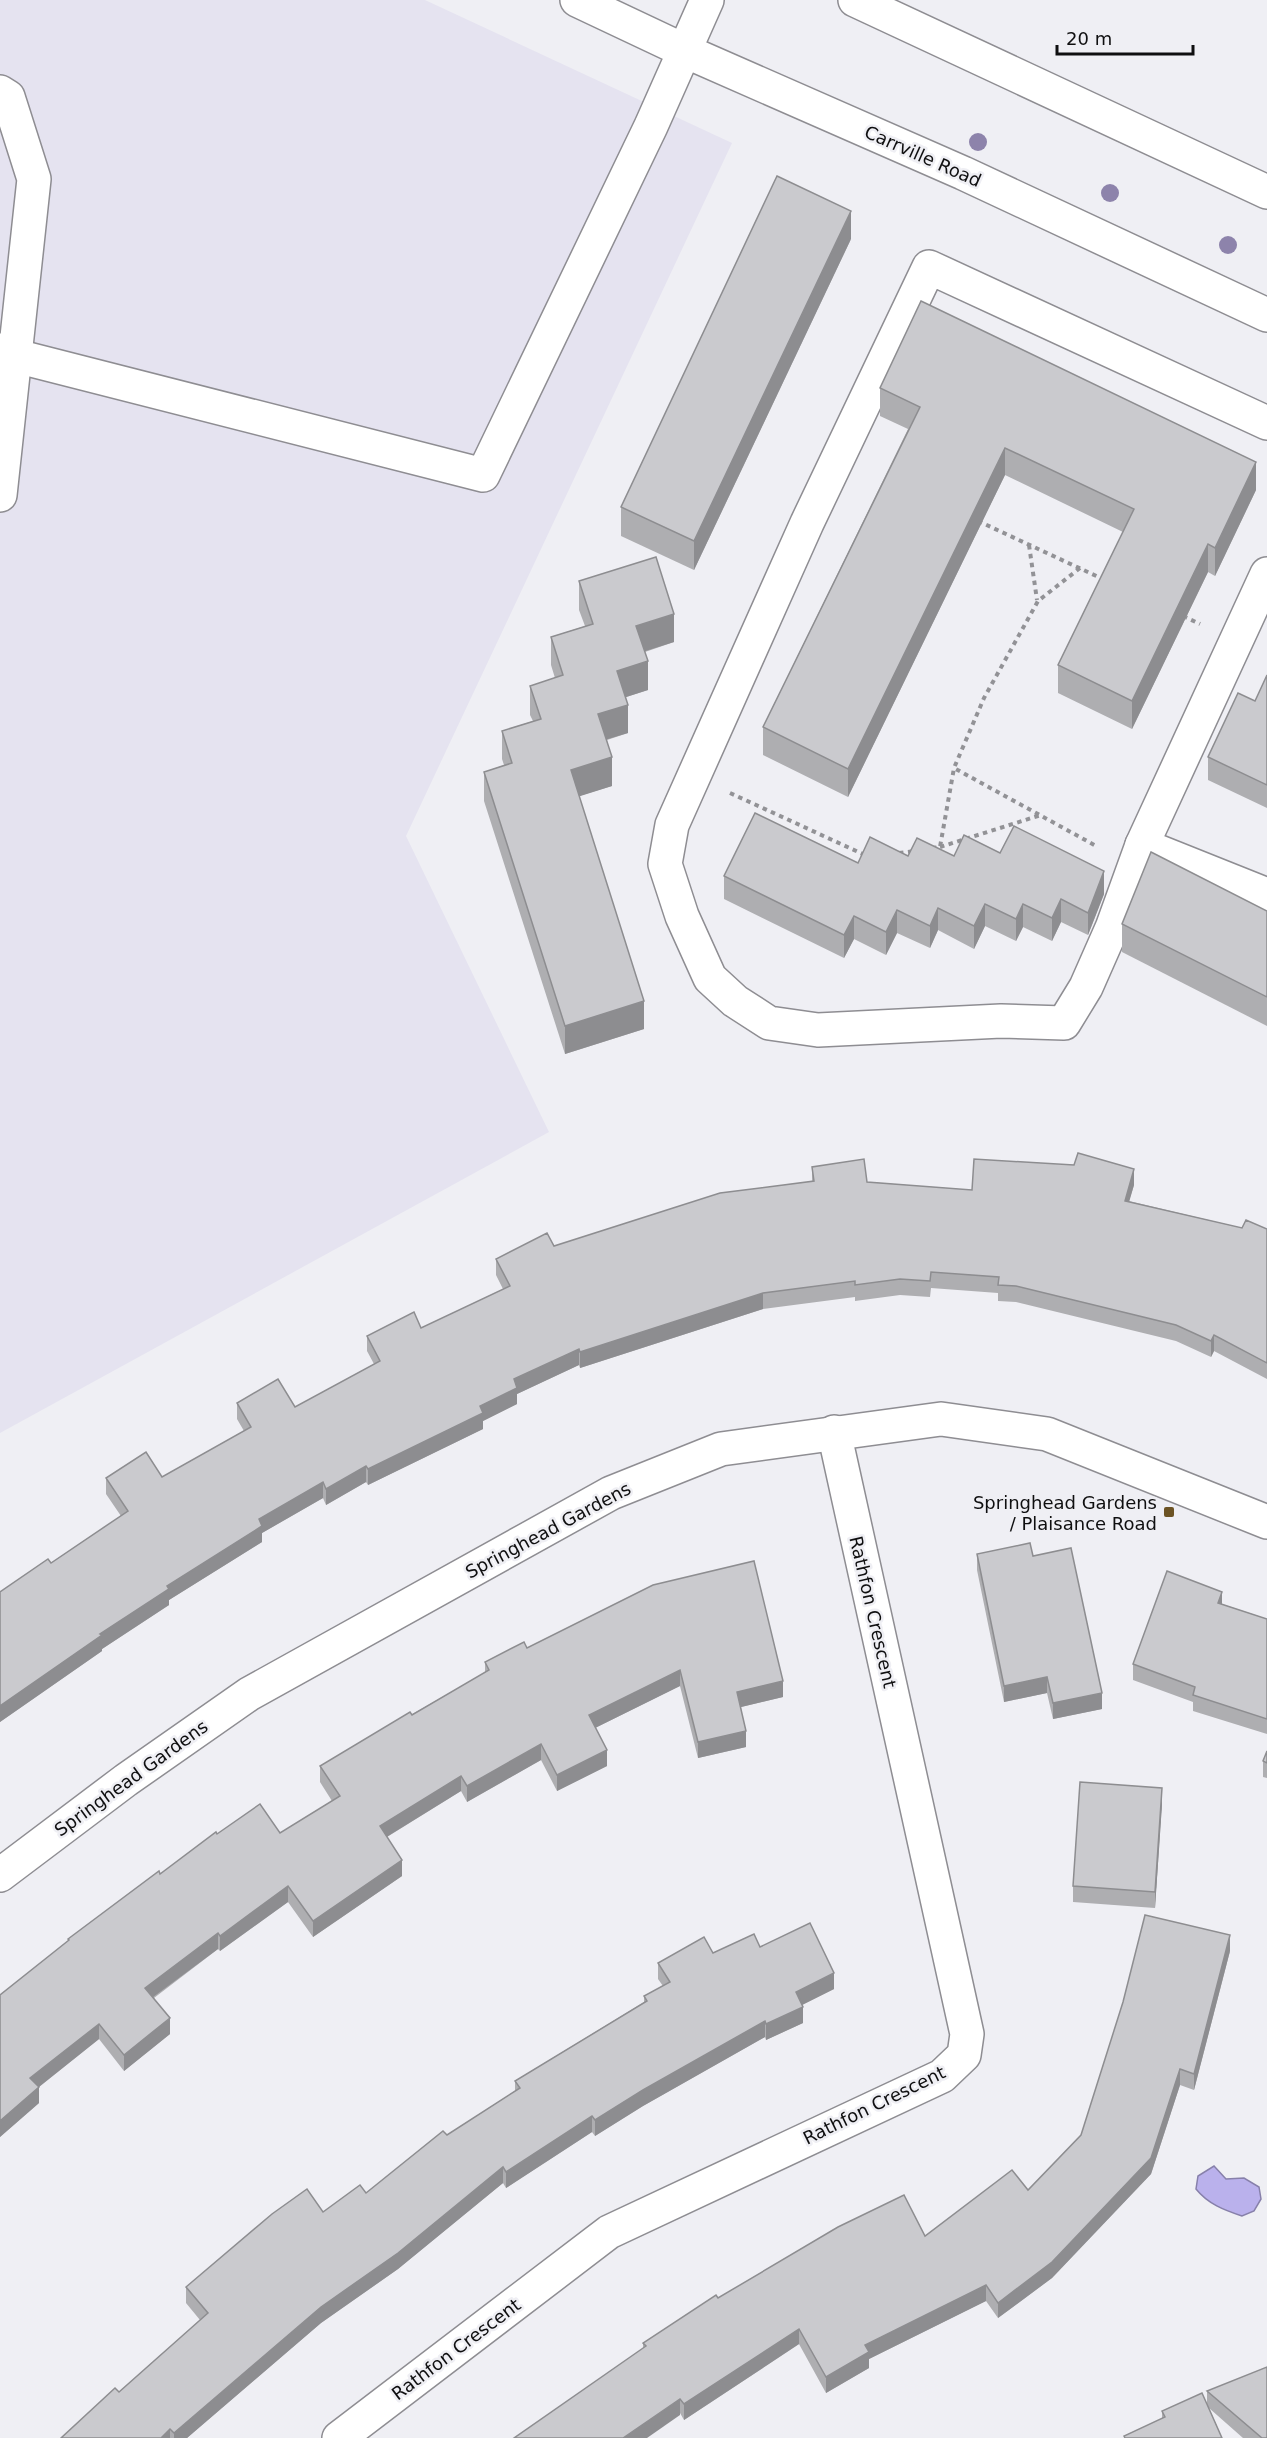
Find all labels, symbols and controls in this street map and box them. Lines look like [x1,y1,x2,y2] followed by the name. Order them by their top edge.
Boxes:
[1057,18,1194,56] scale bar
[1066,28,1112,49] text: 20 m
[861,121,985,191] street label: Carrville Road
[462,1478,634,1582] street label: Springhead Gardens
[973,1492,1157,1534] place label: Springhead Gardens / Plaisance Road
[1162,1505,1176,1519] marker: Springhead Gardens / Plaisance Road
[845,1534,901,1690] street label: Rathfon Crescent
[50,1715,212,1841] street label: Springhead Gardens
[799,2061,949,2149] street label: Rathfon Crescent
[388,2294,524,2404] street label: Rathfon Crescent

